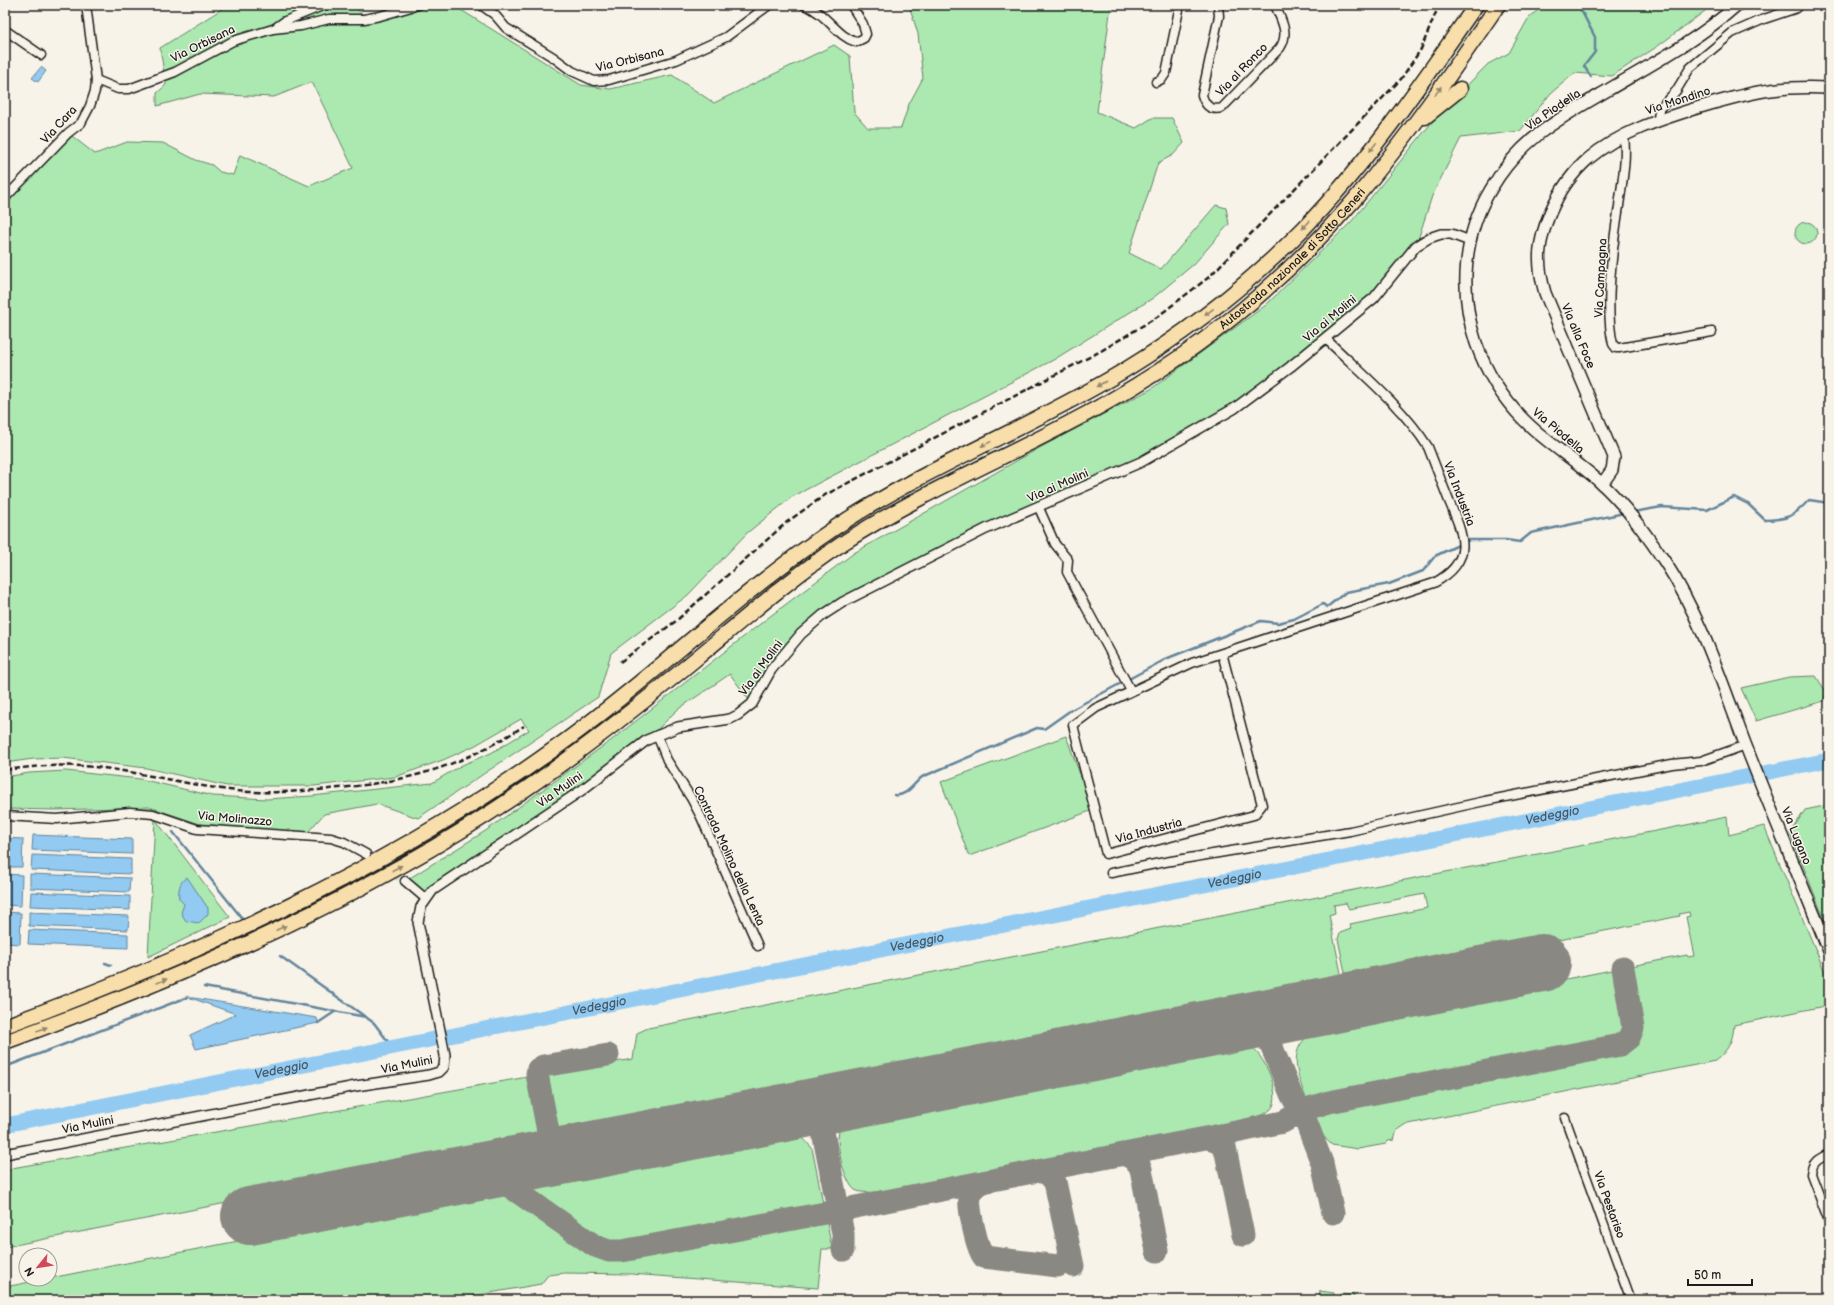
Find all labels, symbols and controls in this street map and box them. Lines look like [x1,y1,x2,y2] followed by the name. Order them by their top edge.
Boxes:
[168,22,238,66] street label: Via Orbisana
[1213,40,1271,100] street label: Via al Ronco
[594,44,666,76] street label: Via Orbisana
[1644,83,1713,119] street label: Via Mondino
[1434,86,1442,96] one-way arrow
[1522,86,1584,134] street label: Via Piodella
[38,103,80,147] street label: Via Cara
[1369,141,1377,152] one-way arrow
[1216,185,1369,333] street label: Autostrada nazionale di Sotto Ceneri
[1301,220,1311,230] one-way arrow
[1591,238,1611,318] street label: Via Campagna
[1300,292,1360,346] street label: Via ai Molini
[1558,301,1598,371] street label: Via alla Foce
[1204,307,1215,316] one-way arrow
[1095,380,1107,387] one-way arrow
[1529,405,1587,457] street label: Via Piodella
[980,441,992,447] one-way arrow
[1440,460,1478,529] street label: Via Industria
[1025,466,1091,506] street label: Via ai Molini
[736,637,786,699] street label: Via ai Molini
[534,769,586,811] street label: Via Mulini
[690,784,768,929] street label: Contrada Molino della Lenta
[1524,802,1581,829] water label: Vedeggio
[1778,805,1814,867] street label: Via Lugano
[197,808,273,830] street label: Via Molinazzo
[1114,815,1184,847] street label: Via Industria
[391,865,403,871] one-way arrow
[1206,866,1264,892] water label: Vedeggio
[276,925,287,931] one-way arrow
[888,929,946,956] water label: Vedeggio
[157,977,169,983] one-way arrow
[571,993,628,1019] water label: Vedeggio
[36,1025,48,1031] one-way arrow
[380,1053,434,1077] street label: Via Mulini
[253,1056,310,1083] water label: Vedeggio
[61,1113,115,1137] street label: Via Mulini
[1590,1169,1628,1241] street label: Via Pestariso
[18,1247,58,1287] north arrow
[1688,1261,1752,1287] scale bar
[22,1265,37,1279] text: N
[1694,1268,1721,1283] text: 50 m

